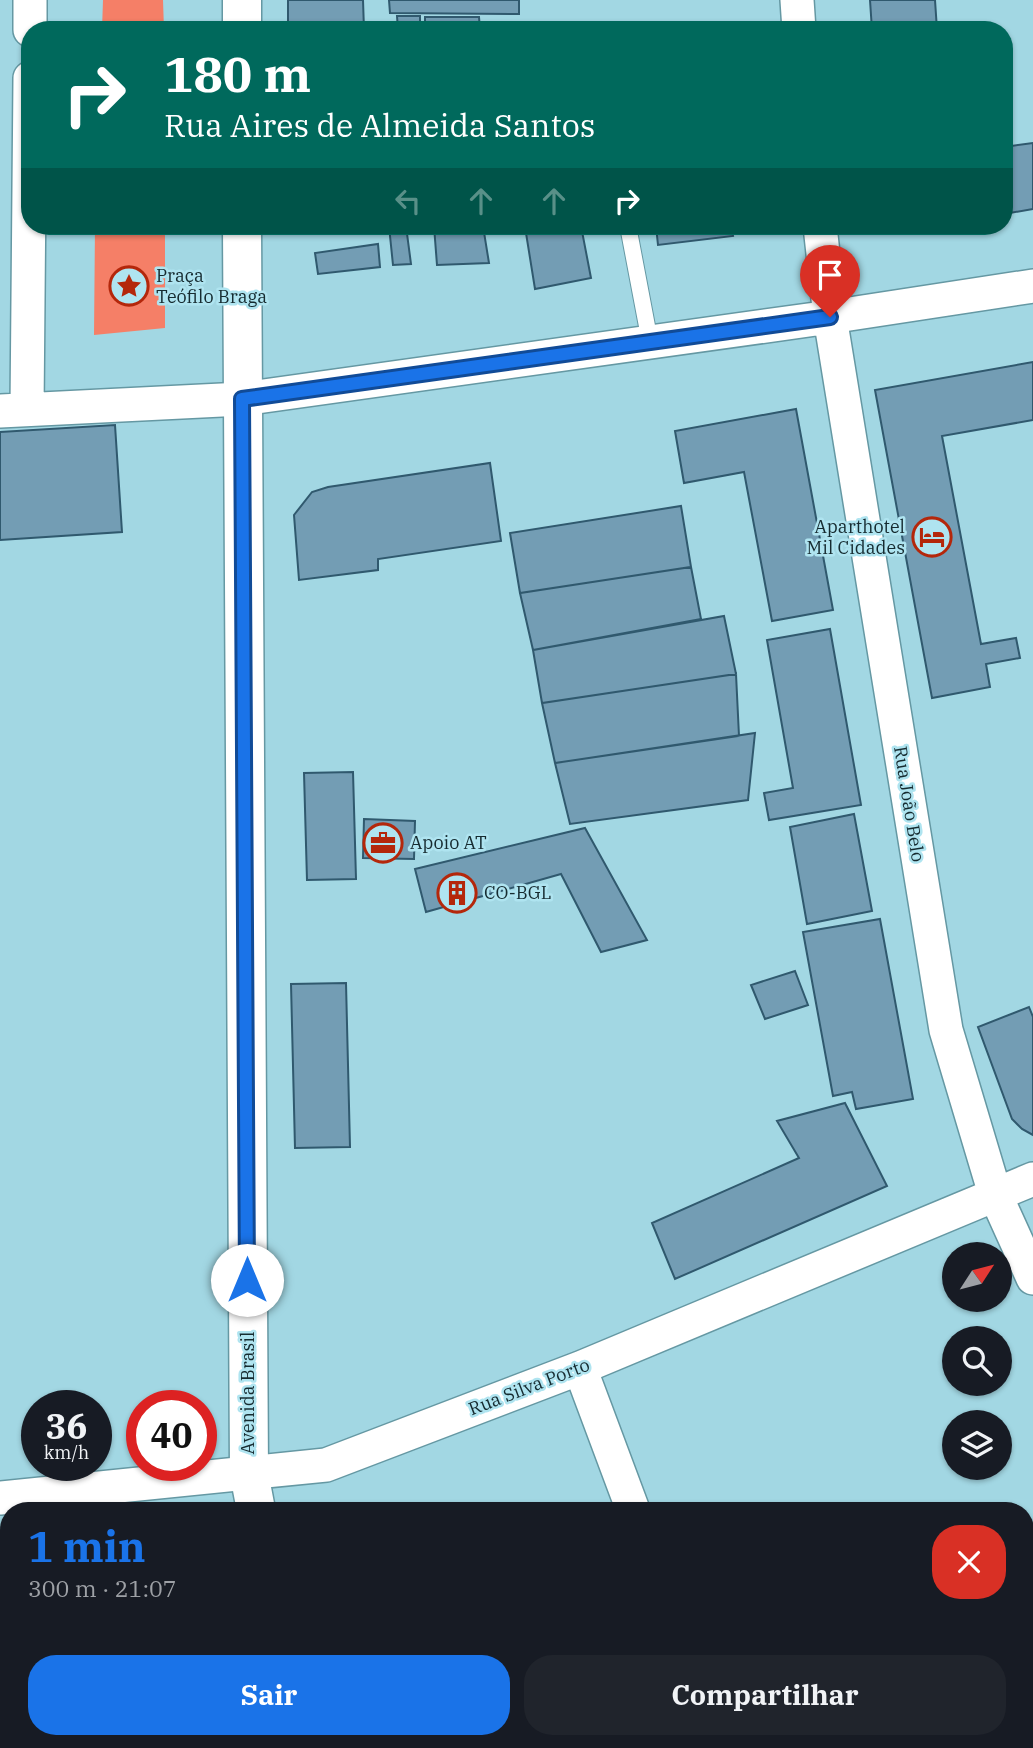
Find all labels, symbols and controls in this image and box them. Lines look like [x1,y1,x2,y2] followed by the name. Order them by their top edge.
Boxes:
[164,42,311,105] text: 180 m
[49,49,140,140] icon: right
[164,104,596,146] text: Rua Aires de Almeida Santos
[389,182,427,220] icon: left
[462,182,500,220] icon: ahead
[535,182,573,220] icon: ahead
[608,182,646,220] icon: right
[800,245,860,317] pin
[811,256,849,294] icon: arrive
[156,264,267,308] place label: Praça Teófilo Braga
[108,265,150,307] place icon: Praça Teófilo Braga
[807,515,905,559] place label: Aparthotel Mil Cidades
[911,516,953,558] hotel icon: Aparthotel Mil Cidades
[889,744,930,863] street label: Rua João Belo
[362,822,404,864] office icon: Apoio AT
[410,831,487,854] place label: Apoio AT
[436,872,478,914] building icon: CO-BGL
[484,881,552,904] place label: CO-BGL
[942,1242,1012,1312] north arrow
[942,1242,1012,1480] map controls
[210,1243,284,1317] position arrow
[942,1326,1012,1396] button: search
[236,1332,259,1454] street label: Avenida Brasil
[465,1353,593,1420] street label: Rua Silva Porto
[126,1390,217,1481] speed limit sign: 40
[45,1403,88,1449] text: 36
[942,1410,1012,1480] button: layers
[44,1441,89,1464] text: km/h
[28,1519,146,1574] text: 1 min
[932,1525,1006,1599] button: close
[28,1573,177,1603] text: 300 m · 21:07
[28,1655,510,1735] button: Sair
[524,1655,1006,1735] button: Compartilhar

